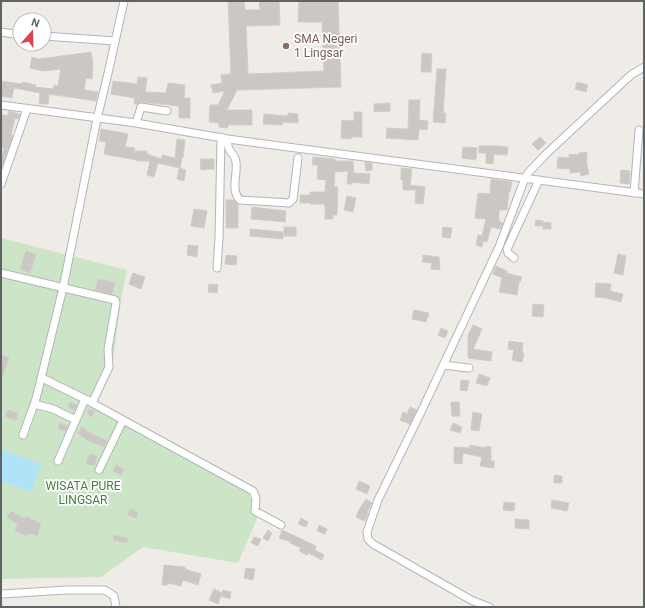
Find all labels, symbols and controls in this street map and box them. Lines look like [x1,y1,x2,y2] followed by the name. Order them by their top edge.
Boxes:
[12,12,52,52] north arrow
[29,16,41,31] text: N
[294,32,358,60] place label: SMA Negeri 1 Lingsar
[281,41,291,51] marker: SMA Negeri 1 Lingsar
[45,479,121,507] park label: WISATA PURE LINGSAR

